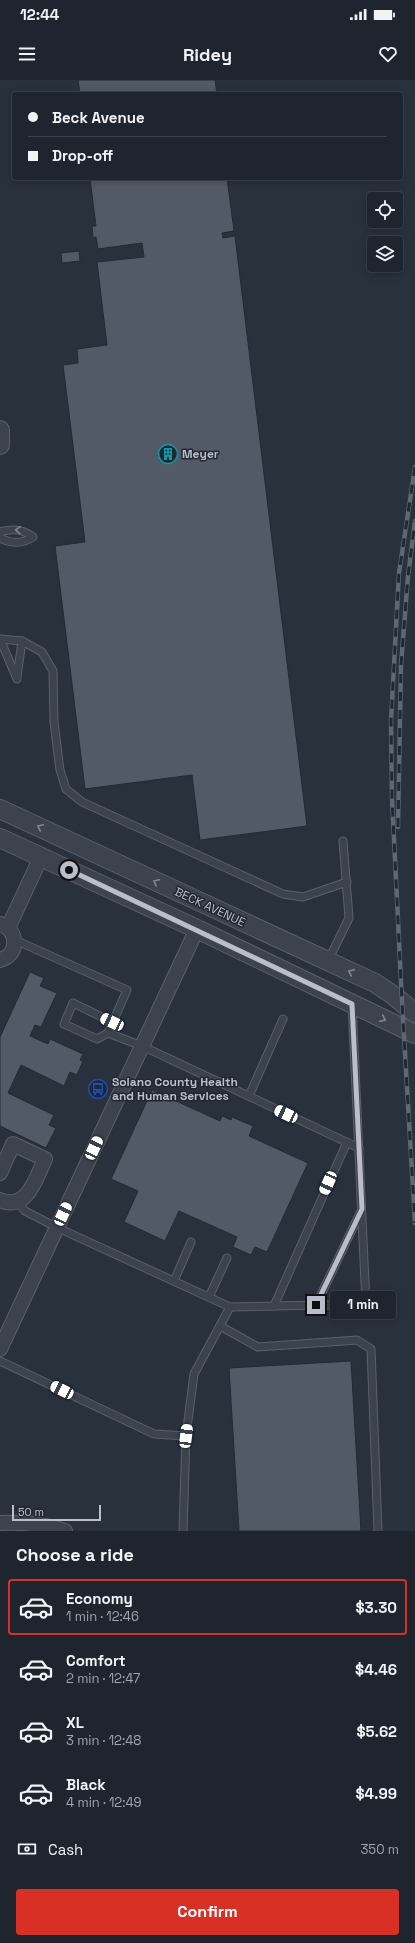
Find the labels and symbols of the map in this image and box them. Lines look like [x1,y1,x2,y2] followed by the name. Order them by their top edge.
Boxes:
[157,443,179,465] building icon: Meyer
[182,446,219,462] place label: Meyer
[15,525,21,534] one-way arrow
[37,824,44,832] one-way arrow
[60,861,78,879] route start
[153,879,161,887] one-way arrow
[172,884,248,931] street label: BECK AVENUE
[347,969,355,977] one-way arrow
[99,1011,125,1033] car
[379,1014,386,1022] one-way arrow
[112,1074,238,1104] place label: Solano County Health and Human Services
[87,1078,109,1100] bus stop icon: Solano County Health and Human Services
[273,1103,299,1125] car
[83,1135,105,1161] car
[318,1170,338,1196] car
[52,1201,74,1227] car
[330,1291,396,1319] callout: 1 min
[307,1296,325,1314] route end
[49,1379,75,1401] car
[179,1423,193,1449] car
[12,1503,101,1522] scale bar

